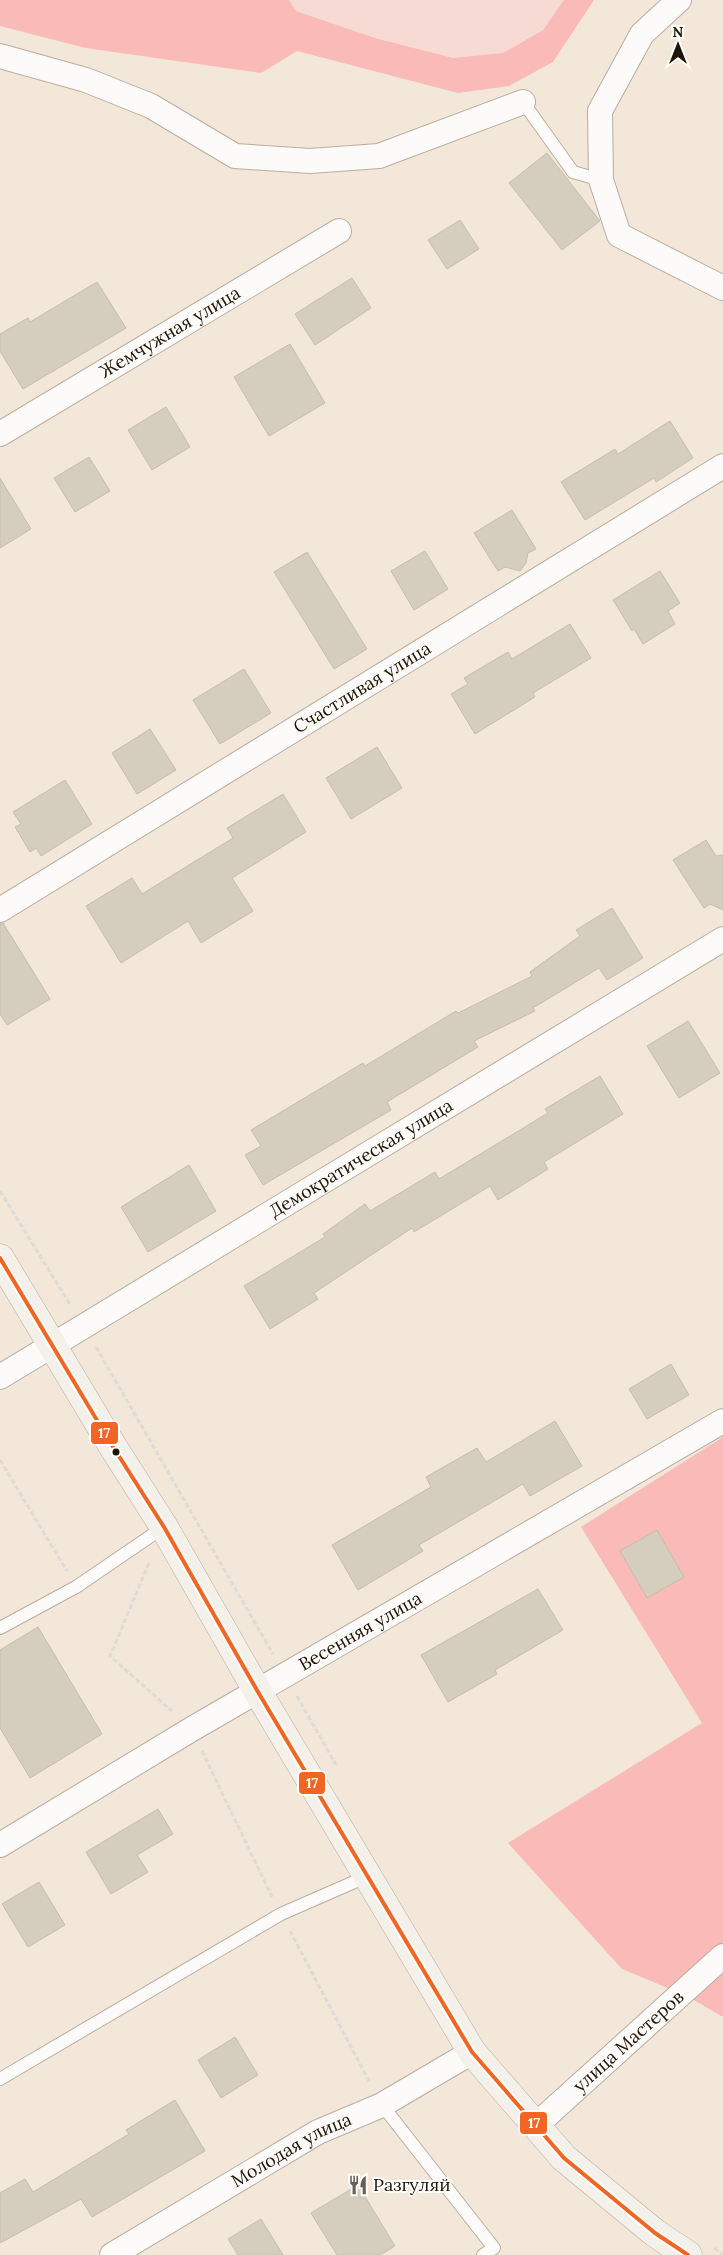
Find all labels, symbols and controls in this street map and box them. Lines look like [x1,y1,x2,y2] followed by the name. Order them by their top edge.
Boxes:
[653,20,703,70] north arrow
[673,23,684,41] text: N
[95,281,244,383] street label: Жемчужная улица
[289,636,435,738] street label: Счастливая улица
[265,1094,457,1222] street label: Демократическая улица
[90,1421,119,1445] line badge: 17
[98,1424,111,1442] text: 17
[111,1447,121,1457] unlabelled marker
[294,1586,426,1676] street label: Весенняя улица
[298,1771,326,1795] line badge: 17
[306,1774,319,1792] text: 17
[568,1985,688,2097] street label: улица Мастеров
[227,2107,355,2192] street label: Молодая улица
[519,2111,548,2135] line badge: 17
[528,2114,541,2132] text: 17
[373,2173,451,2196] place label: Разгуляй
[347,2174,369,2196] restaurant icon: Разгуляй

